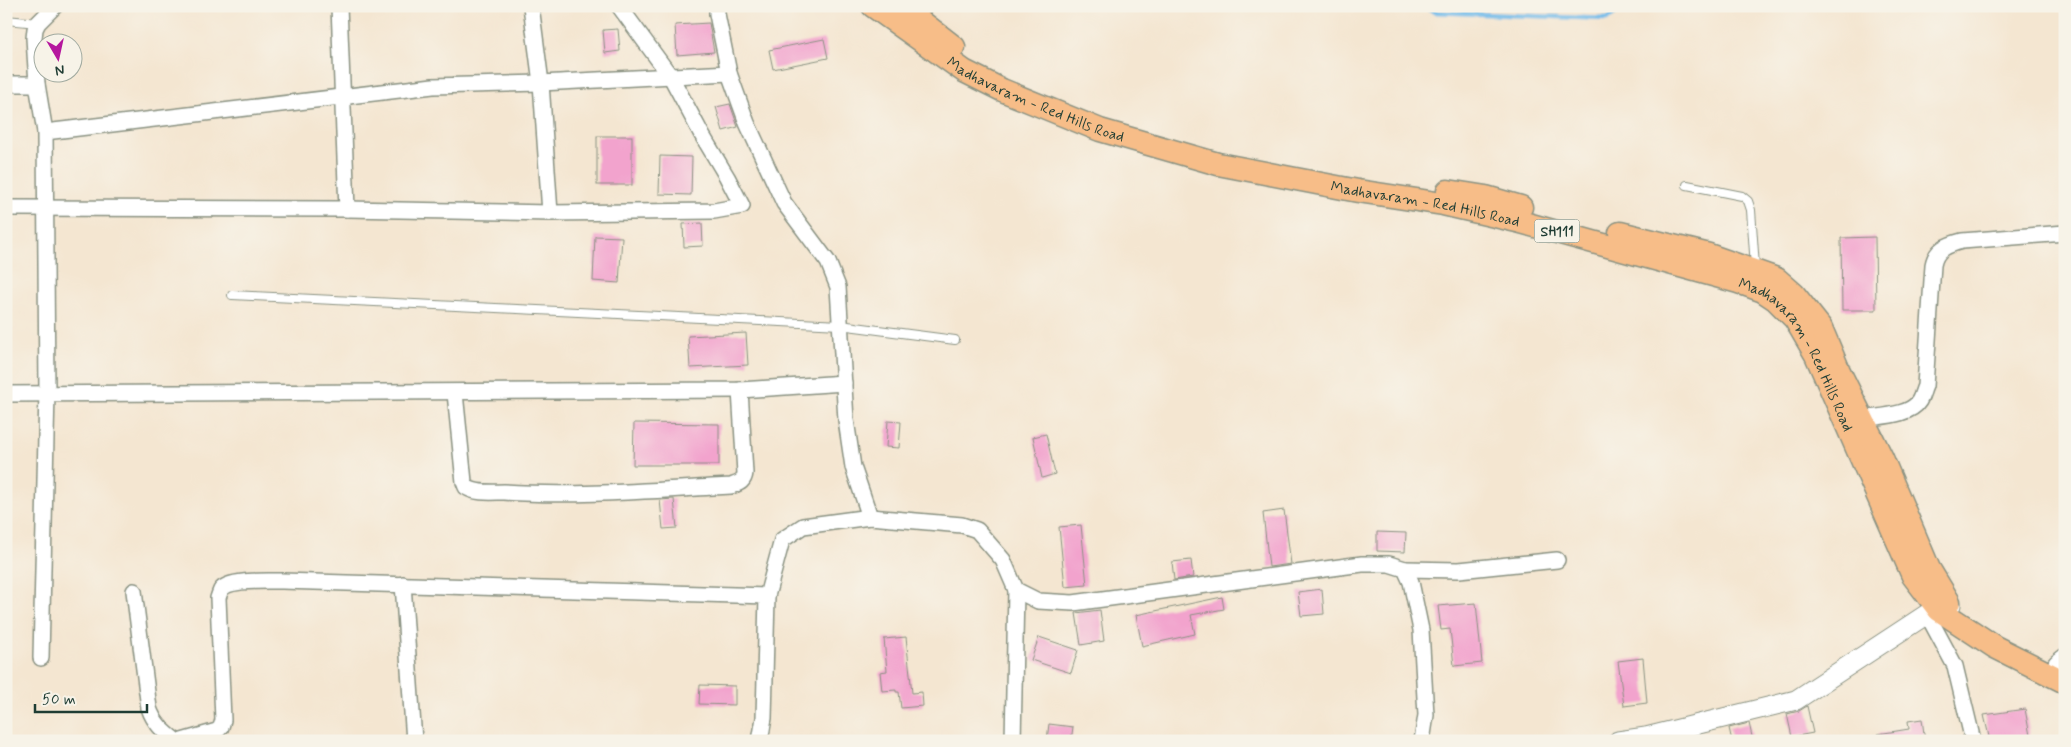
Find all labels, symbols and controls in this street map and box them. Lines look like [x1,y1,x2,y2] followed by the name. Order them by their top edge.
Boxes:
[32,32,82,82] north arrow
[942,53,1126,147] street label: Madhavaram - Red Hills Road
[54,60,66,79] text: N
[1329,177,1522,232] street label: Madhavaram - Red Hills Road
[1534,220,1580,242] road number: SH111
[1735,274,1857,435] street label: Madhavaram - Red Hills Road
[35,682,148,714] scale bar
[42,690,76,710] text: 50 m

